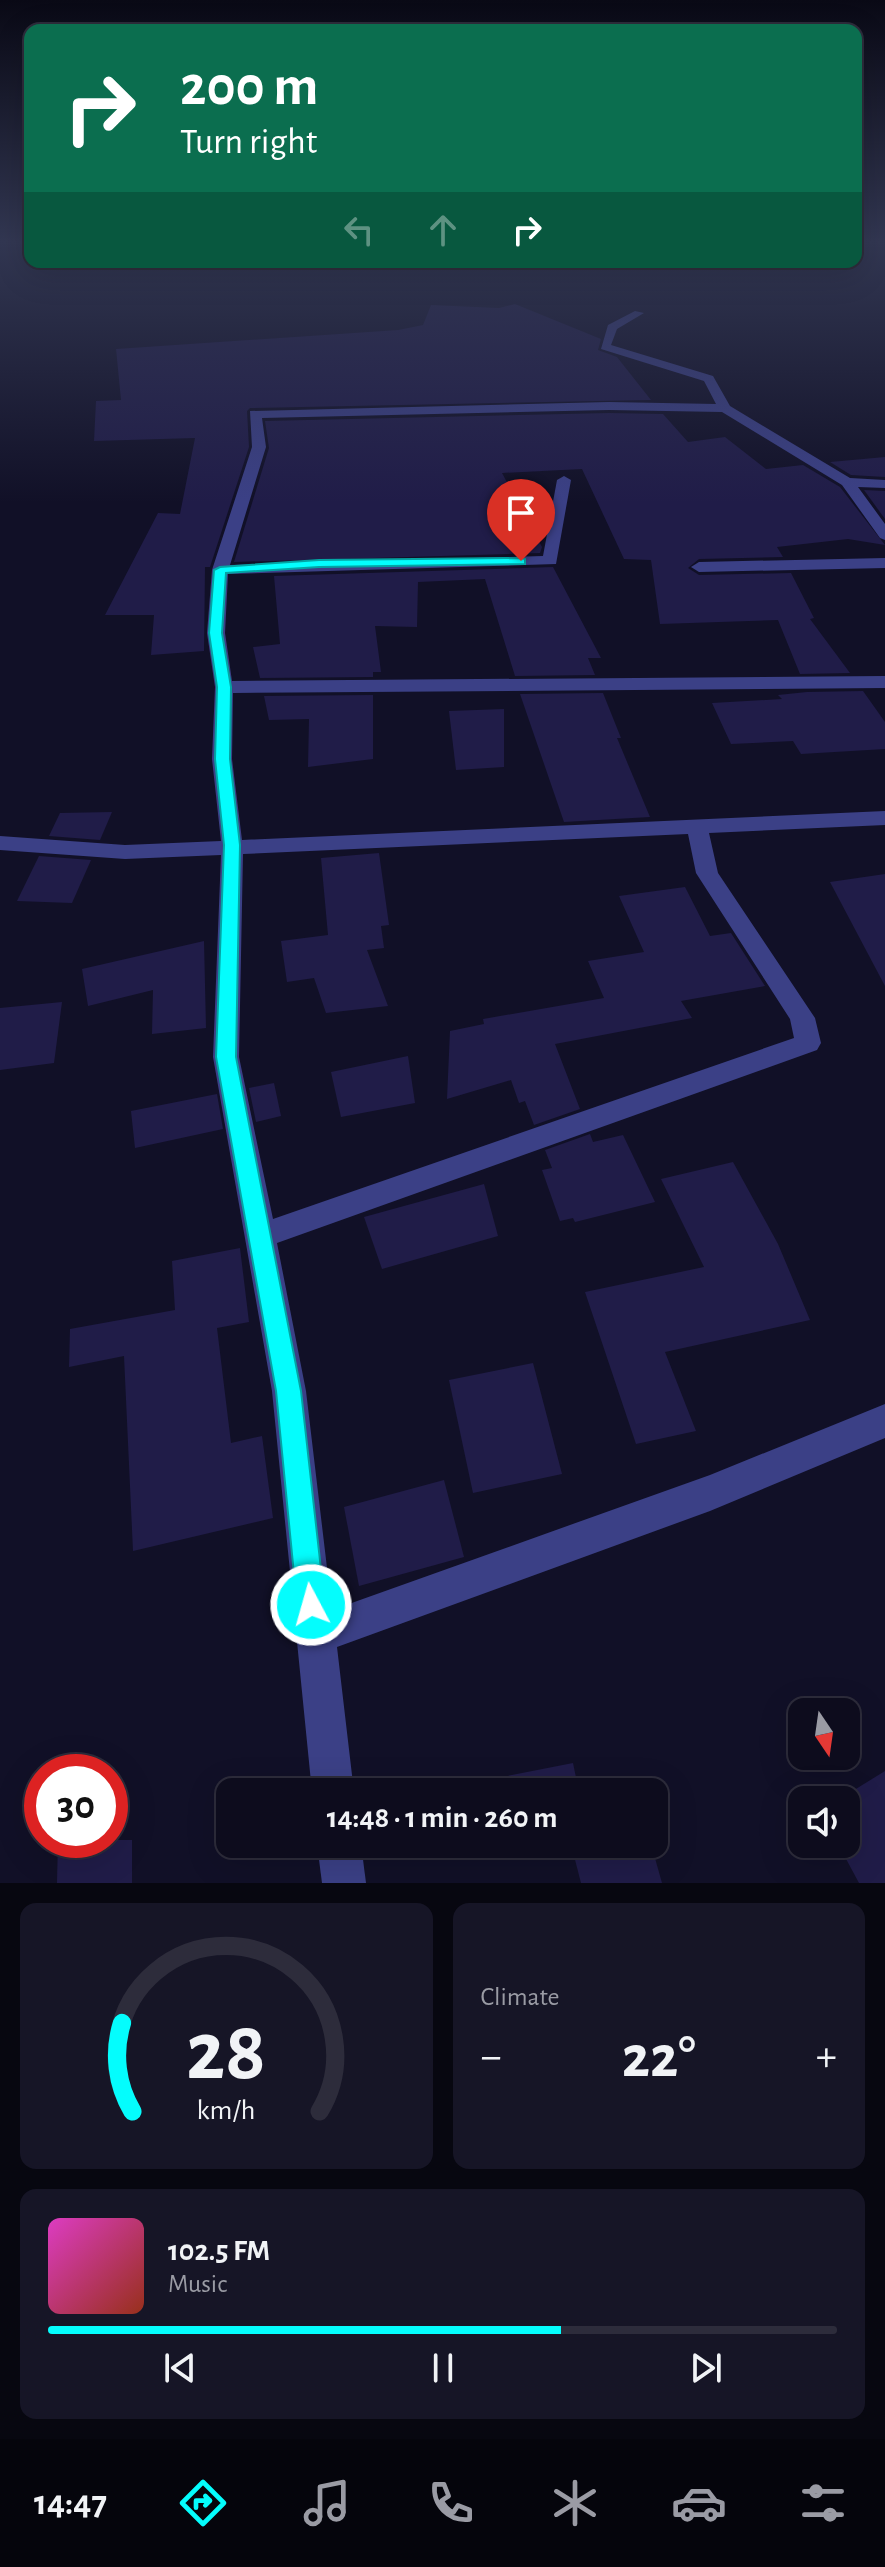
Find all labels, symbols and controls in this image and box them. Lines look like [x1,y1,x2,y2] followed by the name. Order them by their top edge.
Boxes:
[48,56,152,160] icon: right
[180,59,318,115] text: 200 m
[180,124,317,160] text: Turn right
[337,208,381,252] icon: left
[421,208,465,252] icon: ahead
[505,208,549,252] icon: right
[487,479,555,561] pin
[499,491,543,535] icon: arrive
[269,1563,353,1647] position arrow
[788,1698,860,1770] north arrow
[788,1698,860,1858] map controls
[24,1754,128,1858] speed limit sign: 30
[788,1786,860,1858] button: sound
[327,1803,557,1833] text: 14:48 · 1 min · 260 m
[481,1984,559,2010] text: Climate
[186,2011,266,2095] text: 28
[622,2028,696,2088] text: 22°
[481,2035,502,2079] text: −
[816,2035,837,2079] text: +
[197,2096,256,2125] text: km/h
[168,2236,270,2266] text: 102.5 FM
[168,2271,227,2297] text: Music
[158,2346,202,2390] icon: previous
[421,2346,465,2390] icon: pause
[684,2346,728,2390] icon: next
[175,2475,231,2531] icon: directions
[299,2475,355,2531] icon: music
[423,2475,479,2531] icon: phone
[547,2475,603,2531] icon: climate
[671,2475,727,2531] icon: car
[795,2475,851,2531] icon: filters
[34,2485,107,2521] text: 14:47

